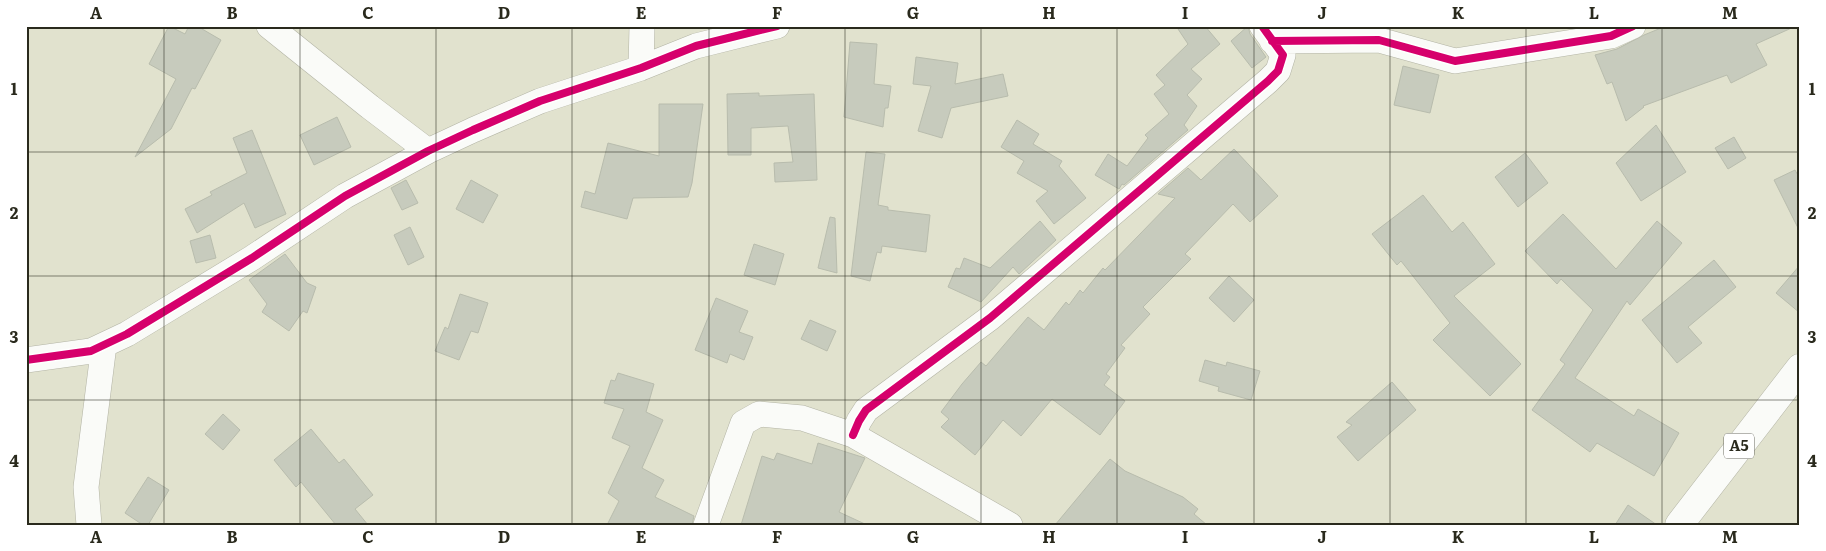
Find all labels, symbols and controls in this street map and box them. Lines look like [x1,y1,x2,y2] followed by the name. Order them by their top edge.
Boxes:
[90,0,102,24] text: A
[226,0,238,24] text: B
[362,0,374,24] text: C
[498,0,510,24] text: D
[636,0,647,24] text: E
[772,0,782,24] text: F
[907,0,919,24] text: G
[1042,0,1056,24] text: H
[1182,0,1188,24] text: I
[1317,0,1327,24] text: J
[1452,0,1465,24] text: K
[1589,0,1599,24] text: L
[1722,0,1738,24] text: M
[11,76,18,100] text: 1
[1809,76,1816,100] text: 1
[10,200,19,224] text: 2
[1808,200,1817,224] text: 2
[10,324,19,348] text: 3
[1808,324,1817,348] text: 3
[1724,434,1754,458] road number: A5
[9,448,19,472] text: 4
[1807,448,1817,472] text: 4
[90,524,102,548] text: A
[226,524,238,548] text: B
[362,524,374,548] text: C
[498,524,510,548] text: D
[636,524,647,548] text: E
[772,524,782,548] text: F
[907,524,919,548] text: G
[1042,524,1056,548] text: H
[1182,524,1188,548] text: I
[1317,524,1327,548] text: J
[1452,524,1465,548] text: K
[1589,524,1599,548] text: L
[1722,524,1738,548] text: M

